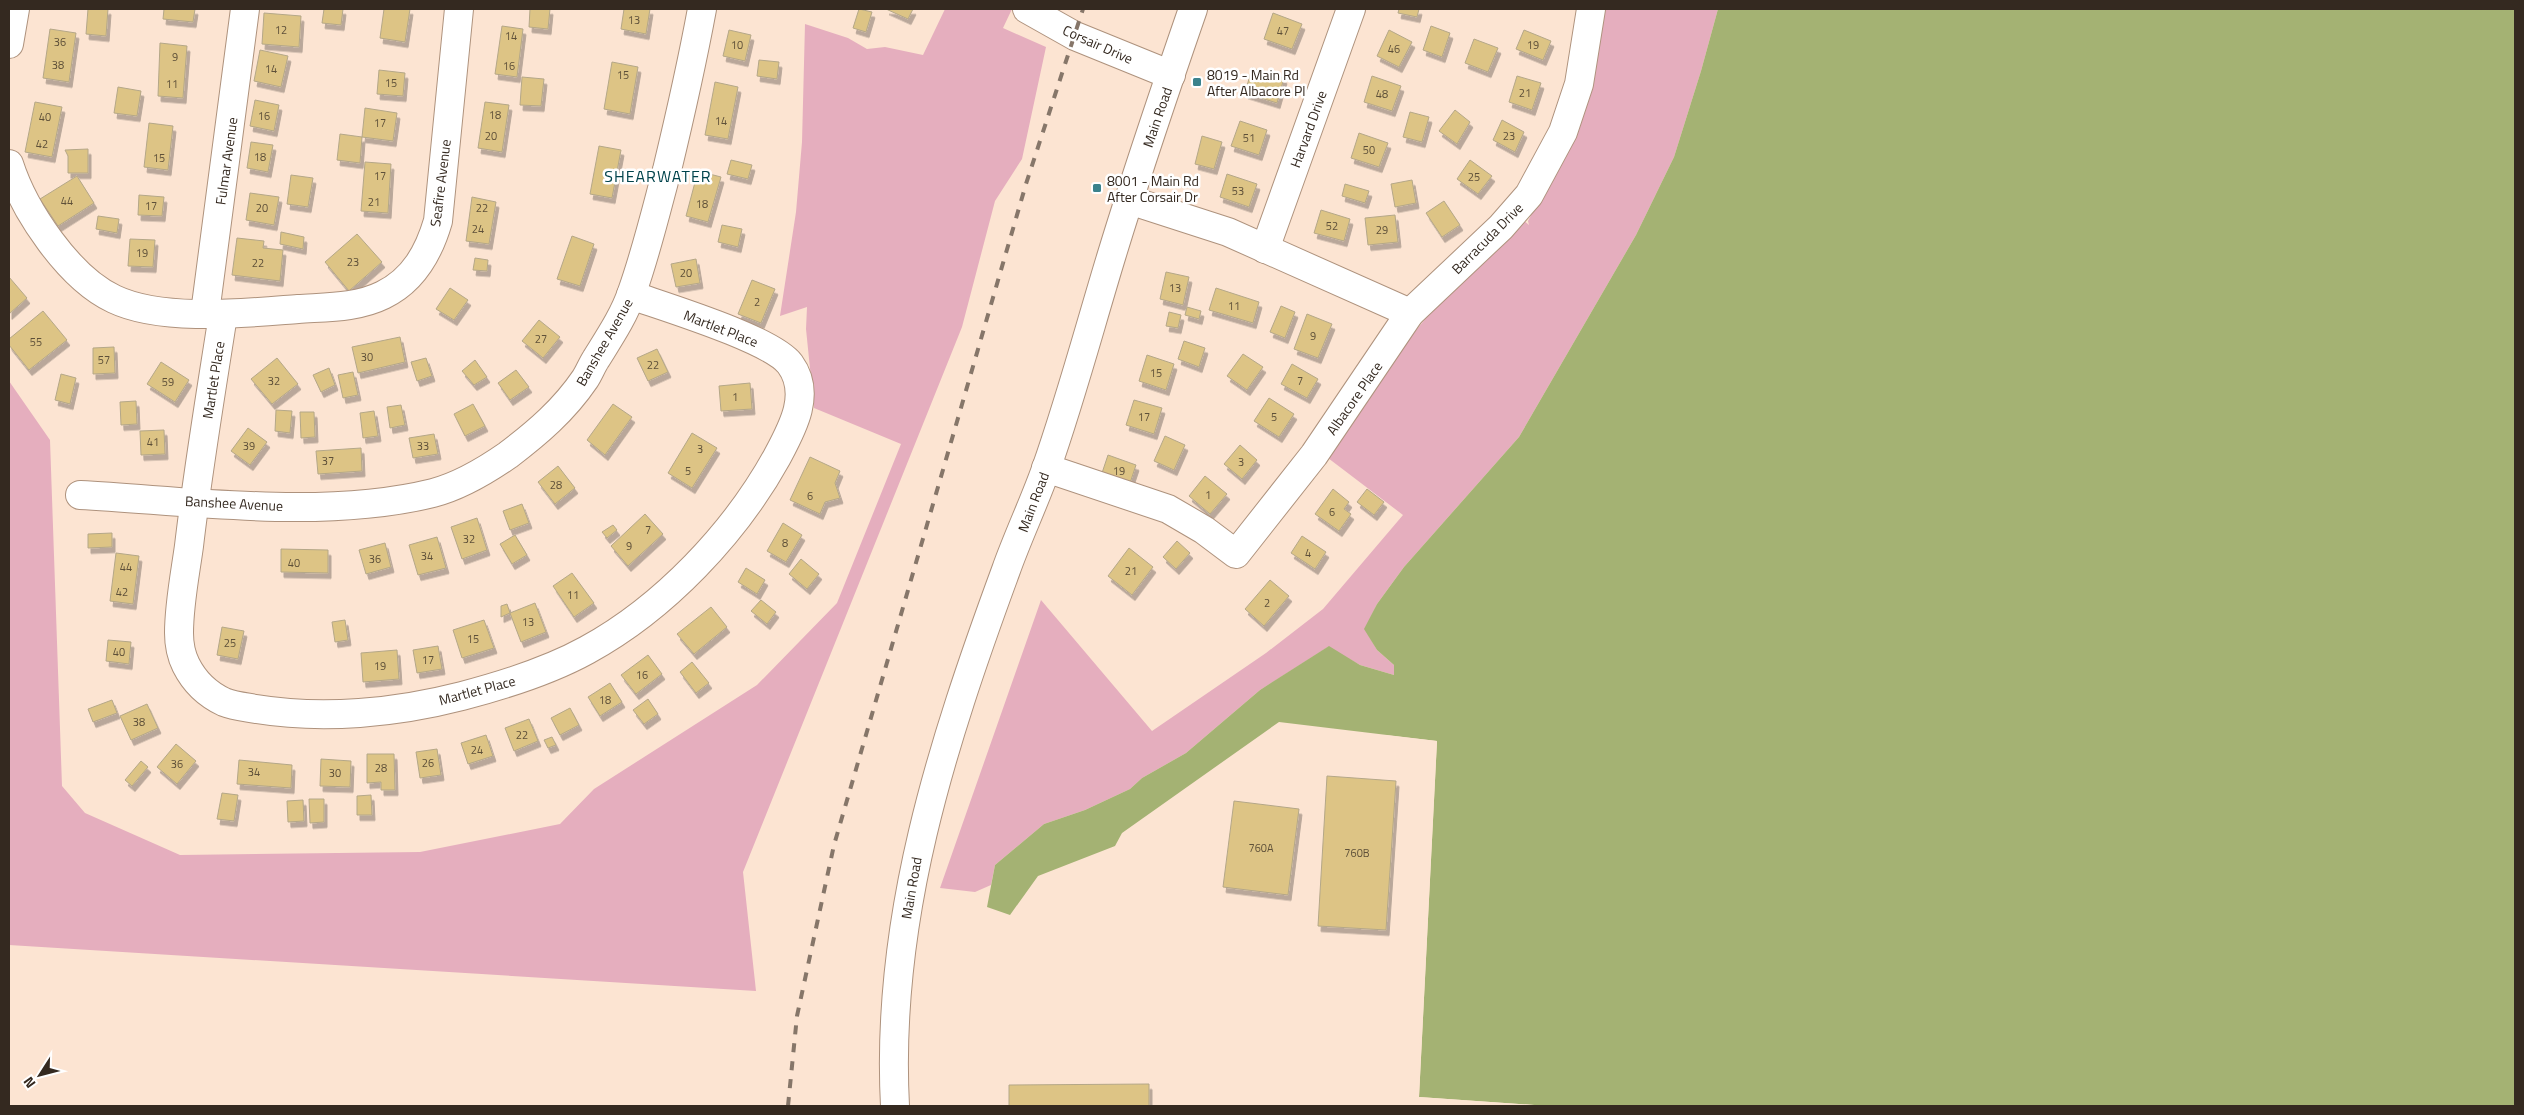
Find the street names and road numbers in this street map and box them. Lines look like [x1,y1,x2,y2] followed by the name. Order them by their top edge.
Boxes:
[1060,19,1136,69] street label: Corsair Drive
[1137,84,1177,150] street label: Main Road
[1284,87,1332,171] street label: Harvard Drive
[209,116,243,206] street label: Fulmar Avenue
[424,138,456,228] street label: Seafire Avenue
[1446,197,1528,279] street label: Barracuda Drive
[570,294,638,390] street label: Banshee Avenue
[681,304,761,352] street label: Martlet Place
[196,340,230,420] street label: Martlet Place
[1321,357,1387,439] street label: Albacore Place
[1012,469,1054,535] street label: Main Road
[184,490,284,516] street label: Banshee Avenue
[436,670,518,710] street label: Martlet Place
[895,855,927,921] street label: Main Road

